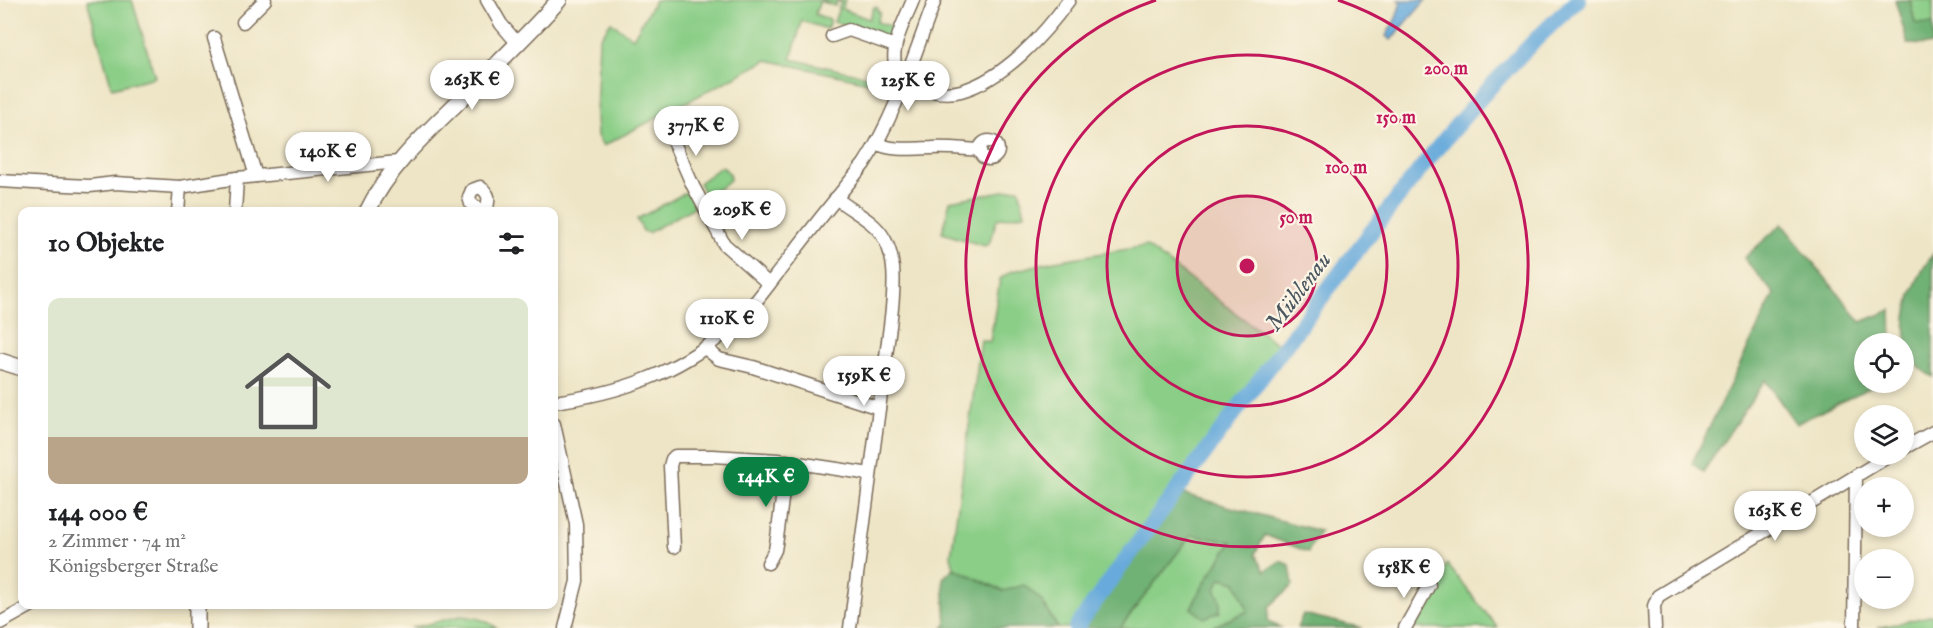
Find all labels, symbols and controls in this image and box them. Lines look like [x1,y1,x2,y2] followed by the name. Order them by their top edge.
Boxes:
[1424,58,1468,81] text: 200 m
[423,60,521,111] pin: 263K €
[859,61,957,112] pin: 125K €
[444,67,500,92] text: 263K €
[881,68,935,93] text: 125K €
[647,106,745,157] pin: 377K €
[1376,107,1416,130] text: 150 m
[668,113,724,138] text: 377K €
[279,132,377,183] pin: 140K €
[299,139,357,164] text: 140K €
[1325,157,1367,180] text: 100 m
[693,190,791,241] pin: 209K €
[713,197,771,222] text: 209K €
[1279,207,1313,230] text: 50 m
[48,227,164,260] text: 10 Objekte
[495,227,528,260] icon: filters
[1259,246,1339,338] water label: Mühlenau
[1237,256,1257,276] centre of rings
[678,299,776,350] pin: 110K €
[699,306,755,331] text: 110K €
[1854,333,1914,609] map controls
[1854,333,1914,393] button: locate
[234,337,342,445] icon: home
[815,356,913,407] pin: 159K €
[837,363,891,388] text: 159K €
[1854,405,1914,465] button: layers
[717,457,815,508] pin: 144K €
[737,464,795,489] text: 144K €
[1854,477,1914,537] button: +
[1726,491,1824,542] pin: 163K €
[48,496,148,529] text: 144 000 €
[1748,498,1802,523] text: 163K €
[48,529,186,554] text: 2 Zimmer · 74 m²
[1355,548,1453,599] pin: 158K €
[1854,549,1914,609] button: −
[48,554,219,579] text: Königsberger Straße
[1377,555,1431,580] text: 158K €

